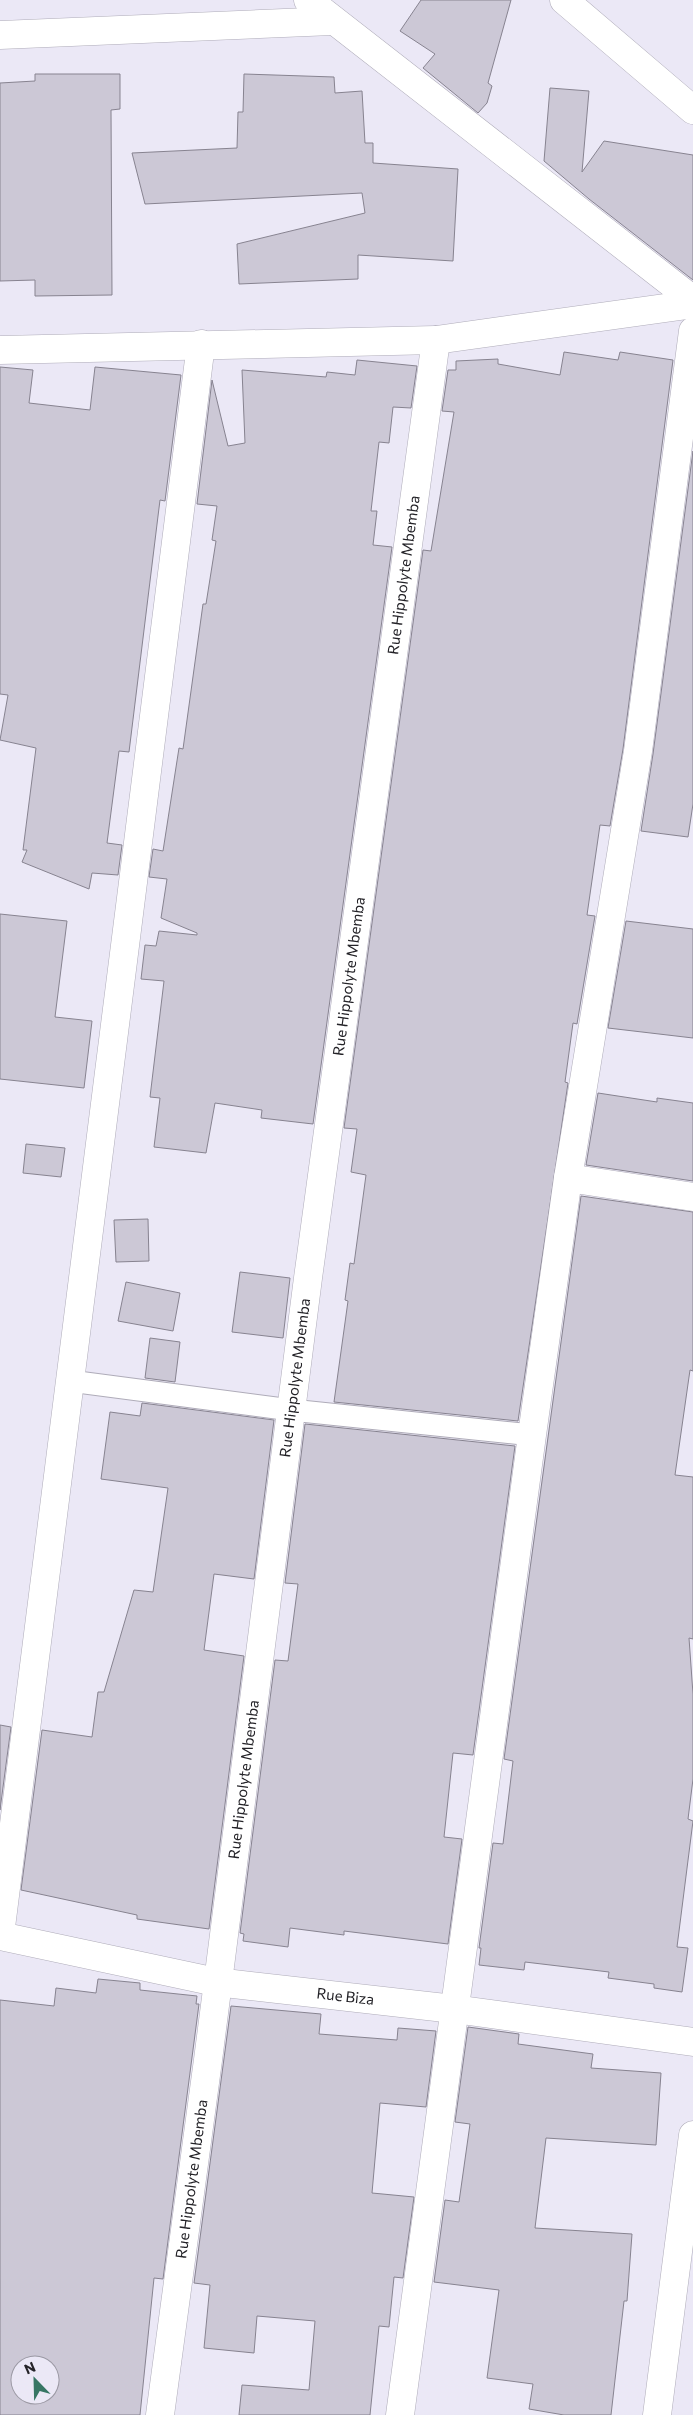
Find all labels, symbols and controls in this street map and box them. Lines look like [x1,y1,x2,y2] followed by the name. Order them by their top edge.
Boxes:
[383,494,423,656] street label: Rue Hippolyte Mbemba
[328,896,368,1057] street label: Rue Hippolyte Mbemba
[275,1297,313,1458] street label: Rue Hippolyte Mbemba
[224,1699,262,1860] street label: Rue Hippolyte Mbemba
[316,1983,375,2008] street label: Rue Biza
[171,2098,211,2260] street label: Rue Hippolyte Mbemba
[10,2355,60,2405] north arrow
[22,2358,38,2377] text: N

